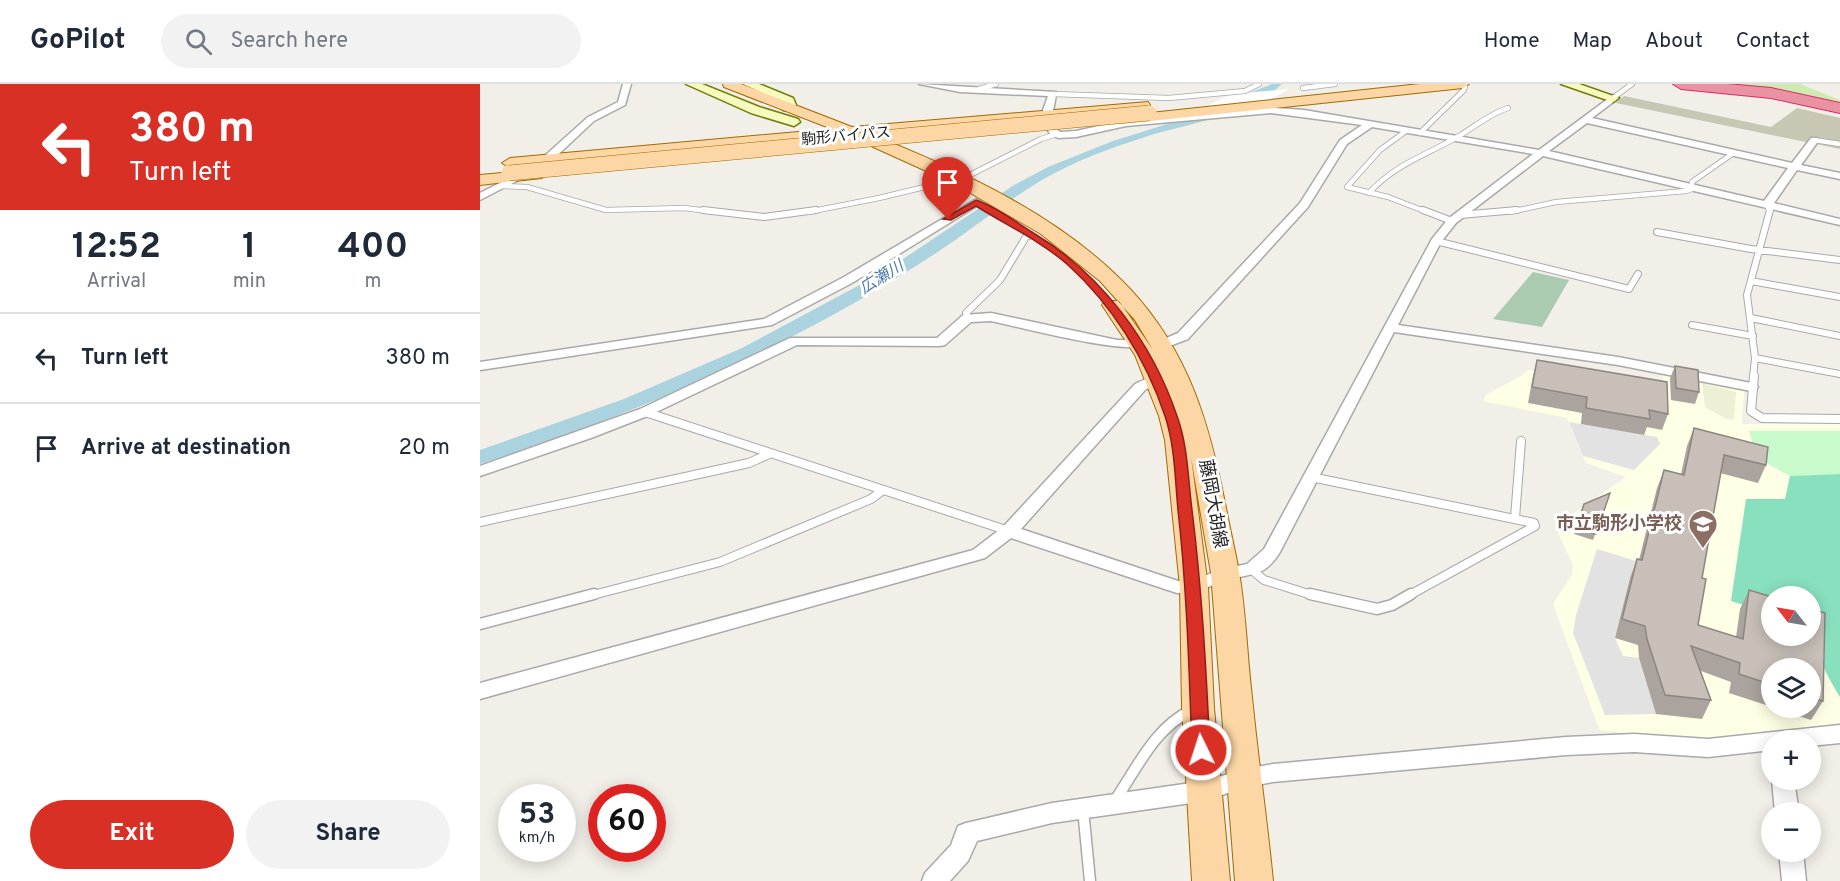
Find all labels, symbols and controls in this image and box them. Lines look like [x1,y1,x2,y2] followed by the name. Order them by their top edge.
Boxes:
[161,14,581,68] search box
[30,23,125,59] text: GoPilot
[182,25,215,58] icon: search
[230,28,348,55] text: Search here
[1484,28,1540,55] text: Home
[1573,28,1612,55] text: Map
[1645,28,1703,55] text: About
[1736,28,1810,55] text: Contact
[129,104,255,157] text: 380 m
[30,108,108,186] icon: left
[800,124,892,150] street label: 駒形バイパス
[129,156,231,190] text: Turn left
[922,157,973,219] pin
[931,166,964,199] icon: arrive
[72,225,161,271] text: 12:52
[242,225,256,271] text: 1
[338,225,408,271] text: 400
[856,256,909,299] water label: 広瀬川
[87,269,146,295] text: Arrival
[233,269,266,295] text: min
[364,269,381,295] text: m
[30,342,63,375] icon: left
[81,345,169,372] text: Turn left
[386,345,450,372] text: 380 m
[30,432,63,465] icon: arrive
[81,435,291,462] text: Arrive at destination
[399,435,450,462] text: 20 m
[1193,458,1231,550] street label: 藤岡大胡線
[1687,508,1719,550] school or university icon: 市立駒形小学校
[1556,513,1682,536] place label: 市立駒形小学校
[1761,586,1821,646] north arrow
[1761,586,1821,862] map controls
[1761,658,1821,718] button: layers
[1169,718,1233,782] position arrow
[1761,730,1821,790] button: +
[588,784,666,862] speed limit sign: 60
[519,797,555,834] text: 53
[30,800,234,869] button: Exit
[246,800,450,869] button: Share
[1761,802,1821,862] button: −
[519,829,555,848] text: km/h

